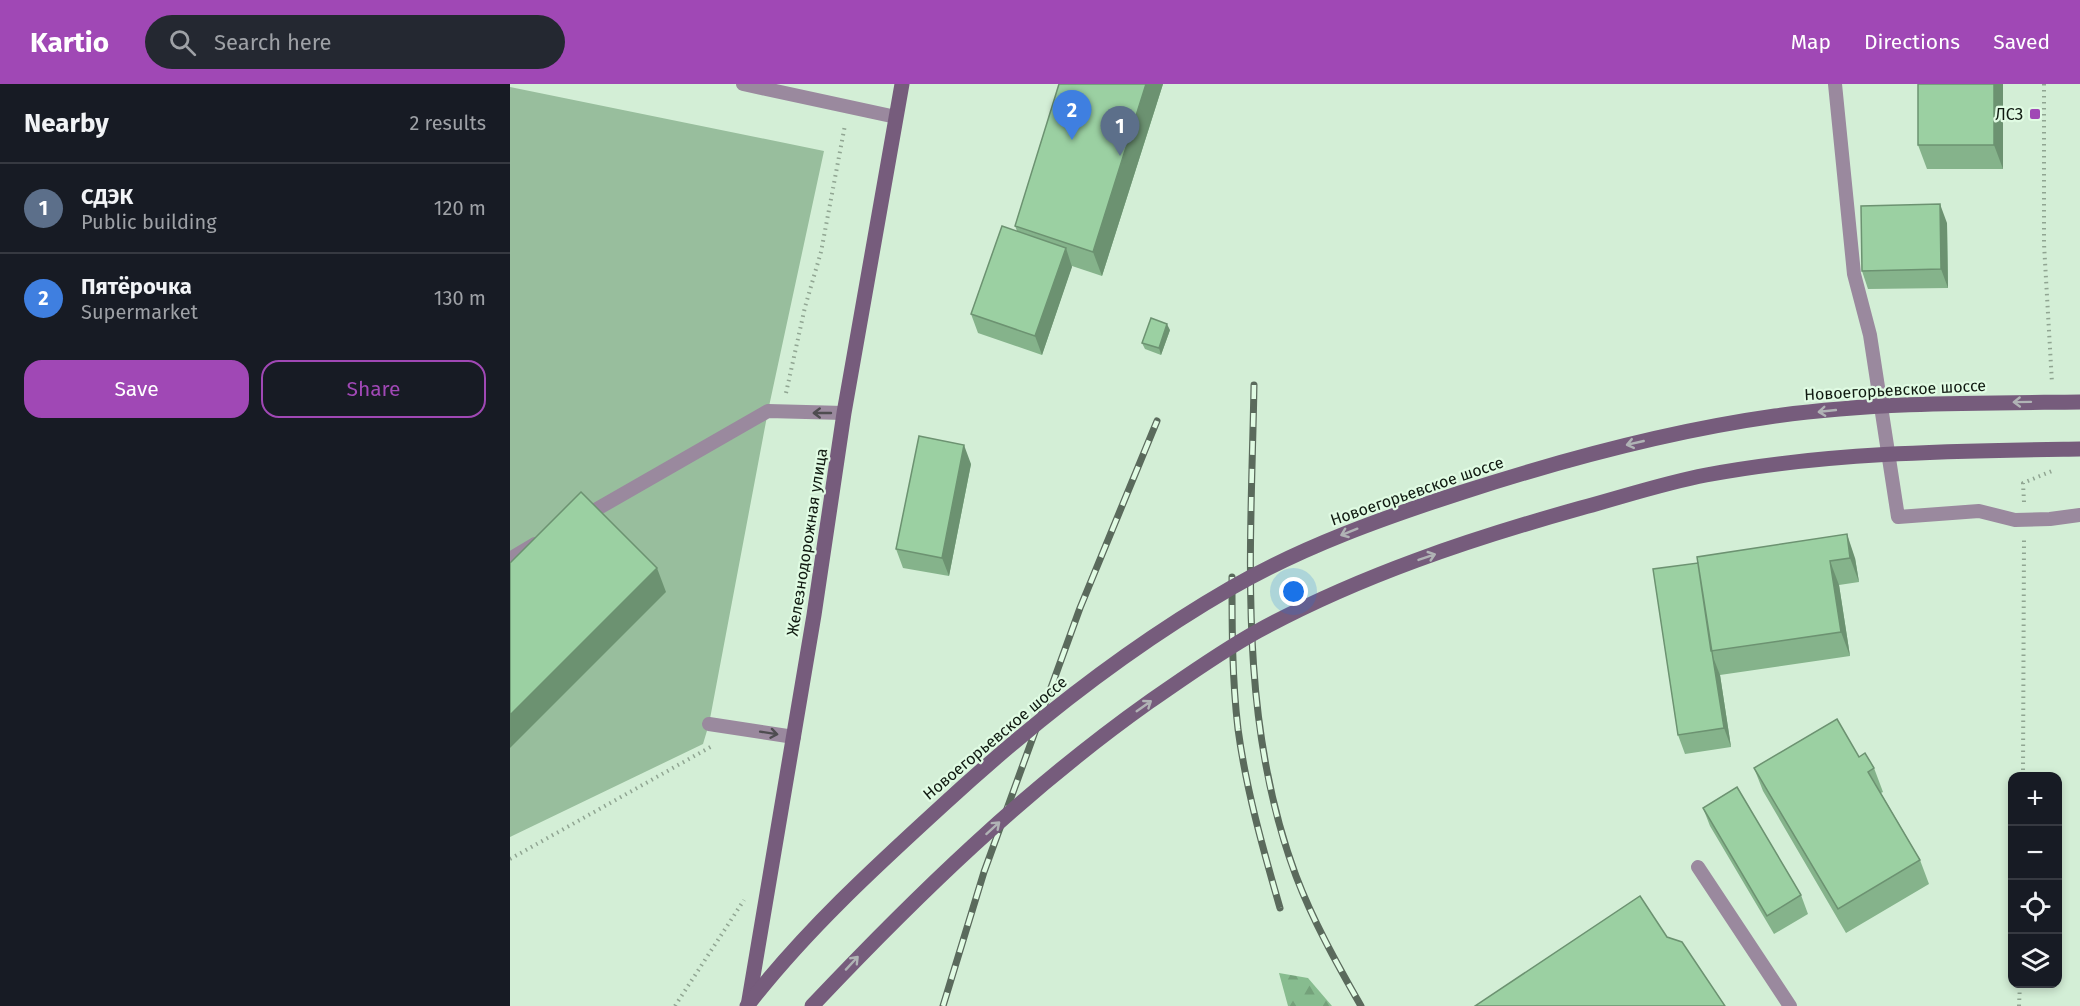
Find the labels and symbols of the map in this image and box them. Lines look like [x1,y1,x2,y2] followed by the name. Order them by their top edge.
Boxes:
[1052,91,1092,140] pin: 2
[1995,105,2023,124] place label: ЛСЗ
[1100,106,1140,156] pin: 1
[2028,107,2042,121] marker: ЛСЗ
[1804,376,1986,404] street label: Новоегорьевское шоссе
[2012,396,2032,408] one-way arrow
[1817,406,1837,417] one-way arrow
[812,407,832,419] one-way arrow
[1625,437,1644,449] one-way arrow
[783,447,831,637] street label: Железнодорожная улица
[1328,452,1506,530] street label: Новоегорьевское шоссе
[1340,527,1358,538] one-way arrow
[1417,550,1436,561] one-way arrow
[1279,577,1308,606] your location
[919,672,1071,804] street label: Новоегорьевское шоссе
[1136,700,1152,712] one-way arrow
[758,727,778,738] one-way arrow
[985,821,1000,835] one-way arrow
[845,956,859,971] one-way arrow

